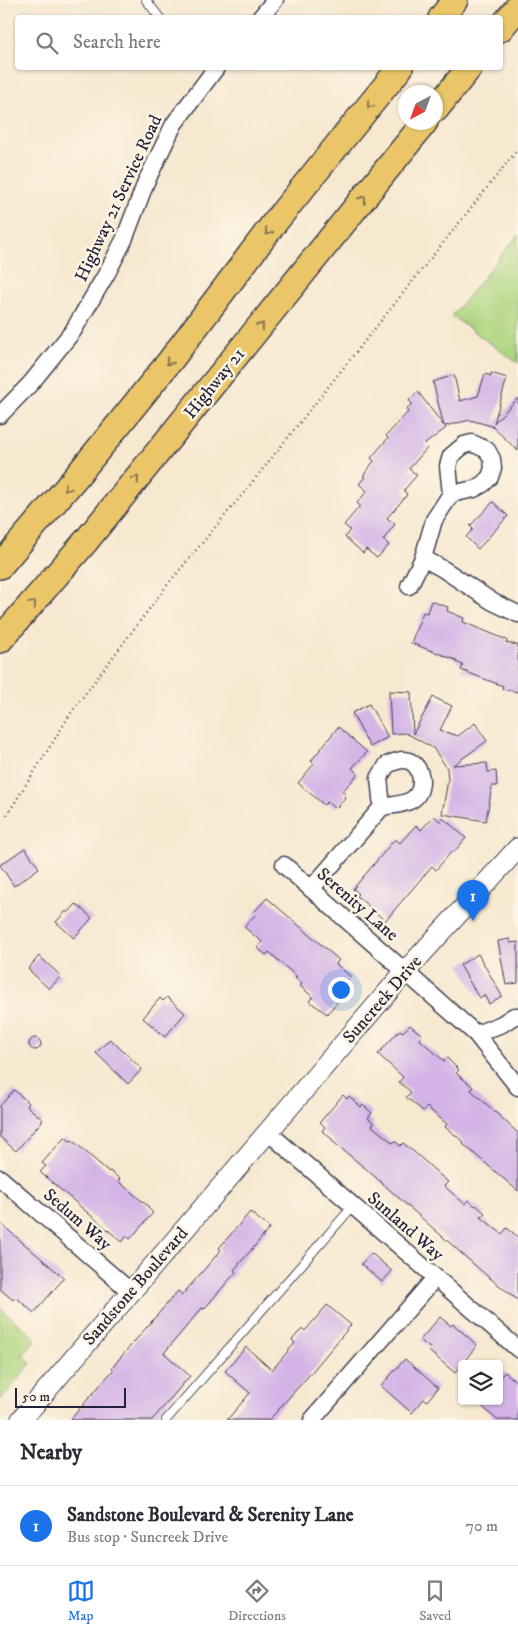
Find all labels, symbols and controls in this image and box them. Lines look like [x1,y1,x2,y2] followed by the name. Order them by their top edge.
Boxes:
[15,15,503,70] search box
[33,29,61,57] icon: search
[73,31,161,54] text: Search here
[398,85,443,130] north arrow
[366,100,375,109] one-way arrow
[71,112,167,285] street label: Highway 21 Service Road
[357,196,366,205] one-way arrow
[265,226,274,236] one-way arrow
[255,322,264,331] one-way arrow
[180,344,250,423] street label: Highway 21
[166,356,175,365] one-way arrow
[131,476,139,485] one-way arrow
[64,482,73,491] one-way arrow
[27,601,35,610] one-way arrow
[312,863,403,946] street label: Serenity Lane
[457,880,489,921] pin: 1
[338,951,427,1048] street label: Suncreek Drive
[328,977,354,1003] your location
[39,1184,116,1256] street label: Sedum Way
[363,1188,448,1266] street label: Sunland Way
[78,1223,193,1350] street label: Sandstone Boulevard
[458,1360,503,1405] map controls
[458,1360,503,1405] button: layers
[15,1385,126,1408] scale bar
[22,1388,50,1406] text: 50 m
[20,1440,82,1466] text: Nearby
[67,1504,354,1527] text: Sandstone Boulevard & Serenity Lane
[33,1516,39,1536] text: 1
[466,1516,498,1536] text: 70 m
[67,1527,228,1547] text: Bus stop · Suncreek Drive
[67,1577,95,1625] tab: Map
[228,1577,286,1625] tab: Directions
[419,1577,451,1625] tab: Saved

